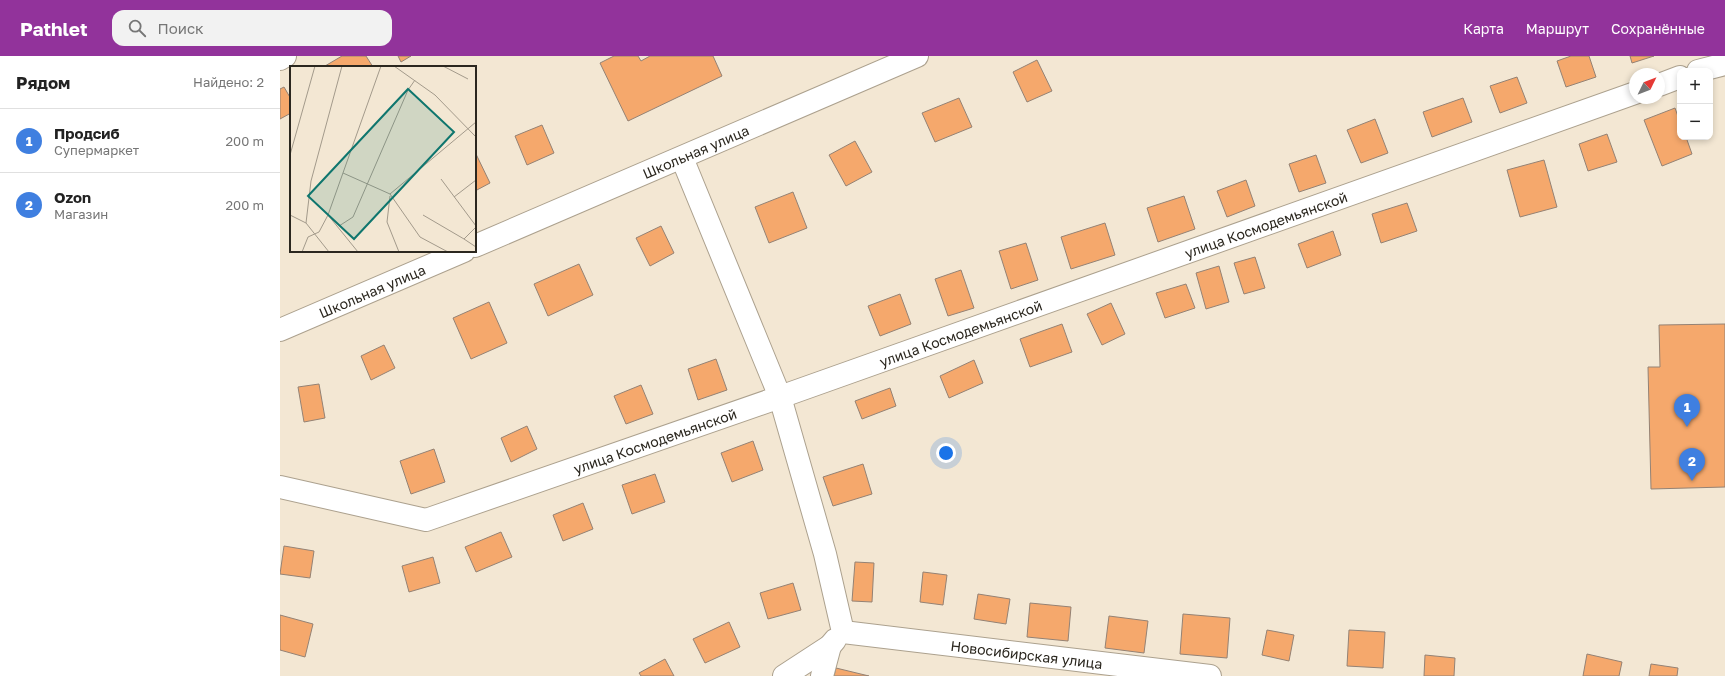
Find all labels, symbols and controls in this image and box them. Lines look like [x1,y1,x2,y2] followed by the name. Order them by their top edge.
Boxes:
[112,10,392,46] search box
[20,17,88,40] text: Pathlet
[126,17,148,39] icon: search
[158,19,204,37] text: Поиск
[1463,20,1504,37] text: Карта
[1526,20,1589,37] text: Маршрут
[1611,20,1705,37] text: Сохранённые
[290,66,476,252] inset map
[1629,68,1665,104] north arrow
[1677,68,1713,140] map controls
[1677,68,1713,104] button: +
[16,72,70,93] text: Рядом
[193,74,264,90] text: Найдено: 2
[1677,104,1713,140] button: −
[640,121,751,182] street label: Школьная улица
[54,124,120,142] text: Продсиб
[26,133,32,149] text: 1
[226,133,264,149] text: 200 m
[54,142,139,158] text: Супермаркет
[54,188,91,206] text: Ozon
[1182,188,1349,261] street label: улица Космодемьянской
[25,197,33,213] text: 2
[226,197,264,213] text: 200 m
[54,206,108,222] text: Магазин
[316,260,428,321] street label: Школьная улица
[877,296,1044,370] street label: улица Космодемьянской
[1674,394,1700,427] pin: 1
[571,404,739,477] street label: улица Космодемьянской
[936,443,956,463] your location
[1679,448,1705,481] pin: 2
[950,636,1104,672] street label: Новосибирская улица

